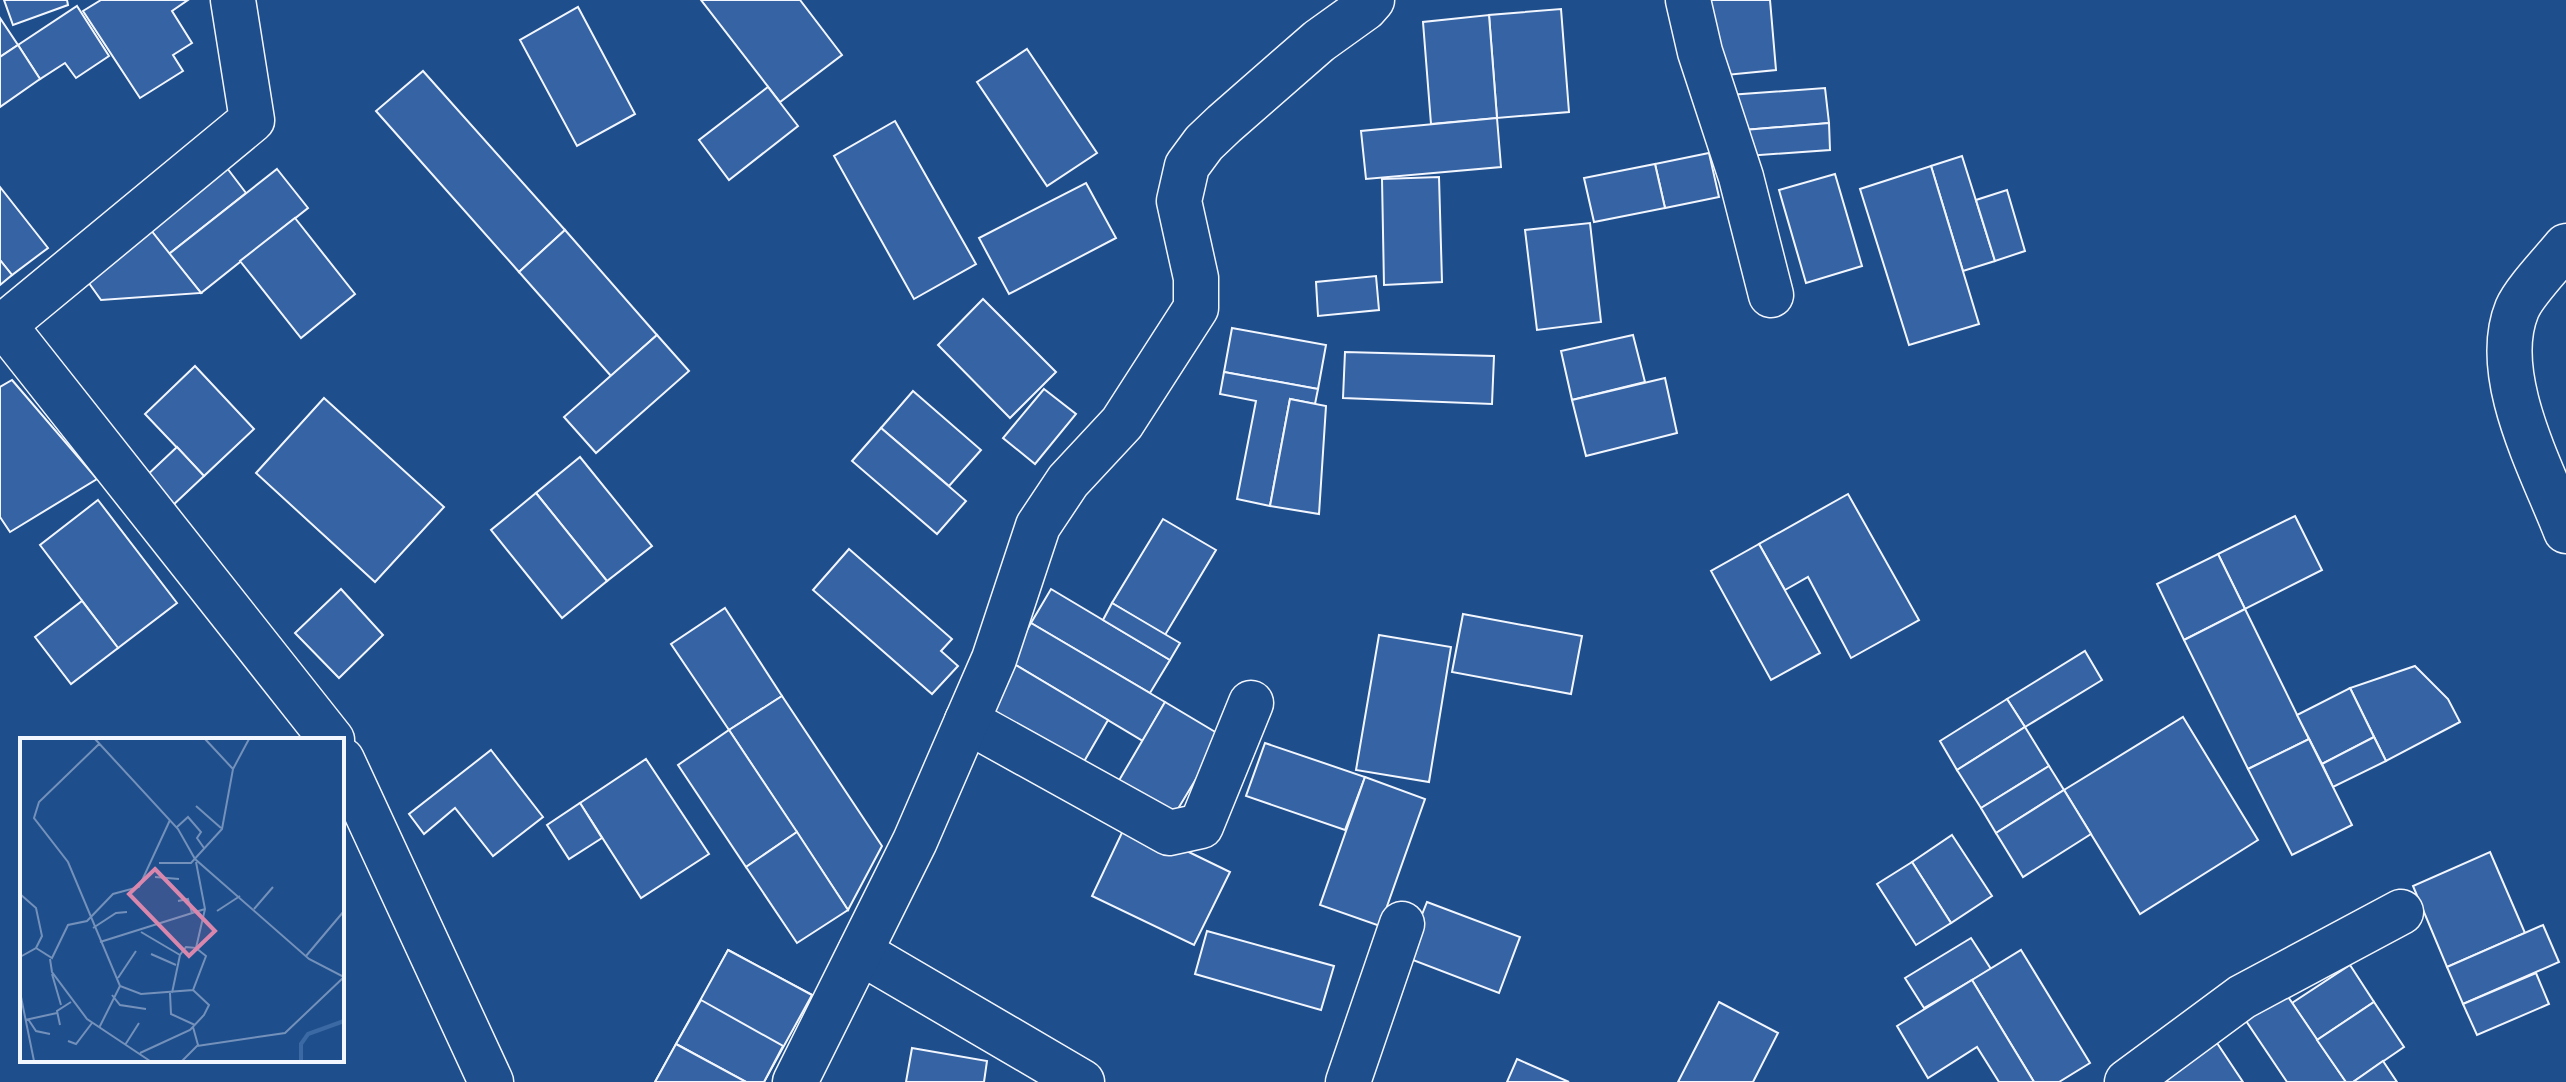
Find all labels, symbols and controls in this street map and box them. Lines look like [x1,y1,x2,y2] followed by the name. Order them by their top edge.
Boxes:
[20,738,344,1062] inset map

